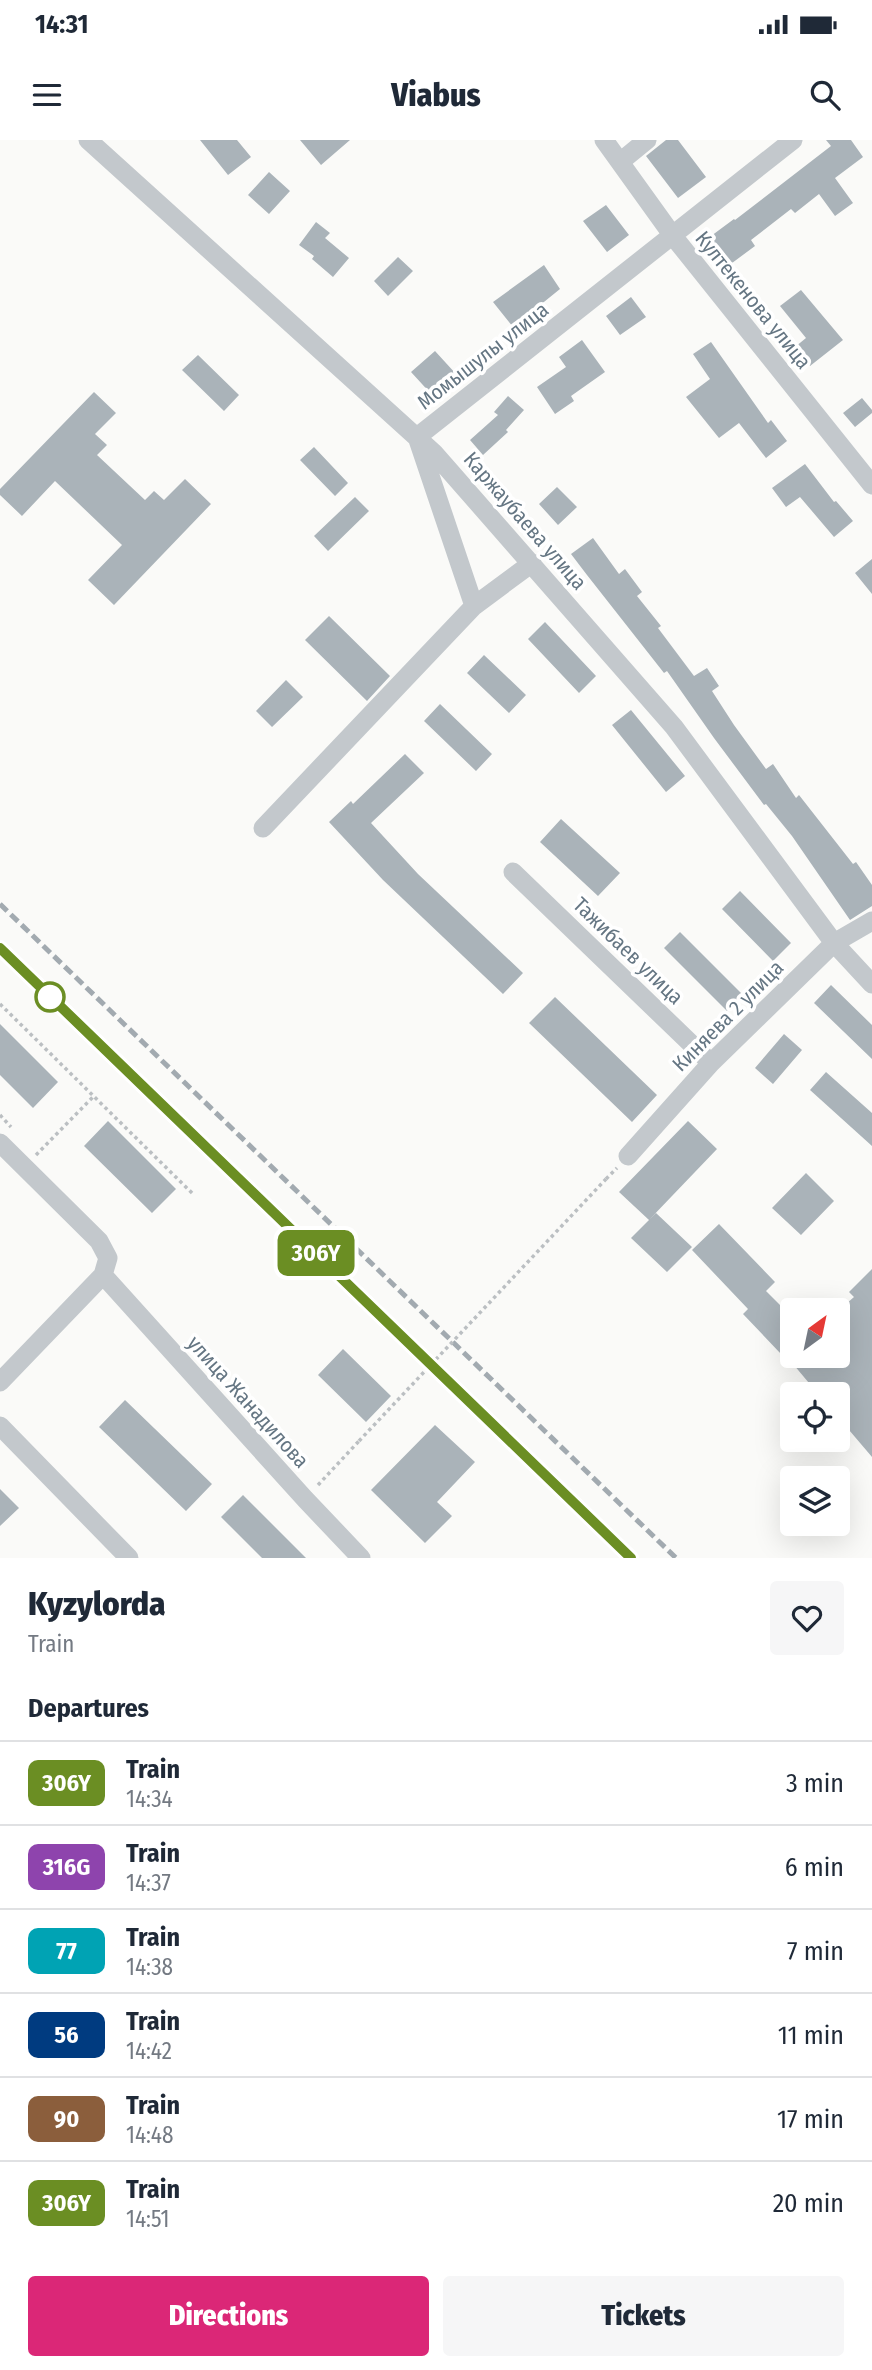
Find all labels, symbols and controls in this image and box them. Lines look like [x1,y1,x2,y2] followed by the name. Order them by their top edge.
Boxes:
[35,9,89,40] text: 14:31
[28,76,66,114] icon: menu
[391,76,481,114] text: Viabus
[806,76,844,114] icon: search
[689,226,817,374] street label: Култекенова улица
[412,297,554,415] street label: Момышулы улица
[458,447,592,595] street label: Каржаубаева улица
[567,892,689,1010] street label: Тажибаев улица
[667,955,789,1077] street label: Киняева 2 улица
[35,982,65,1012] unlabelled marker
[267,1230,365,1276] line badge: 306Y
[292,1239,340,1267] text: 306Y
[780,1298,850,1368] north arrow
[780,1298,850,1536] map controls
[182,1330,314,1474] street label: улица Жанадилова
[780,1382,850,1452] button: locate
[780,1466,850,1536] button: layers
[770,1581,844,1655] button: heart
[28,1584,165,1624] text: Kyzylorda
[28,1630,74,1658] text: Train
[28,1693,149,1724] text: Departures
[126,1754,180,1785] text: Train
[786,1768,844,1799] text: 3 min
[42,1769,91,1797] text: 306Y
[126,1785,173,1813] text: 14:34
[126,1838,180,1869] text: Train
[785,1852,844,1883] text: 6 min
[43,1853,90,1881] text: 316G
[126,1869,171,1897] text: 14:37
[126,1922,180,1953] text: Train
[787,1936,844,1967] text: 7 min
[56,1937,77,1965] text: 77
[126,1953,173,1981] text: 14:38
[126,2006,180,2037] text: Train
[778,2020,844,2051] text: 11 min
[54,2021,79,2049] text: 56
[126,2037,172,2065] text: 14:42
[126,2090,180,2121] text: Train
[777,2104,844,2135] text: 17 min
[54,2105,79,2133] text: 90
[126,2121,174,2149] text: 14:48
[126,2174,180,2205] text: Train
[773,2188,844,2219] text: 20 min
[42,2189,91,2217] text: 306Y
[126,2205,169,2233] text: 14:51
[28,2276,429,2356] button: Directions
[443,2276,844,2356] button: Tickets

